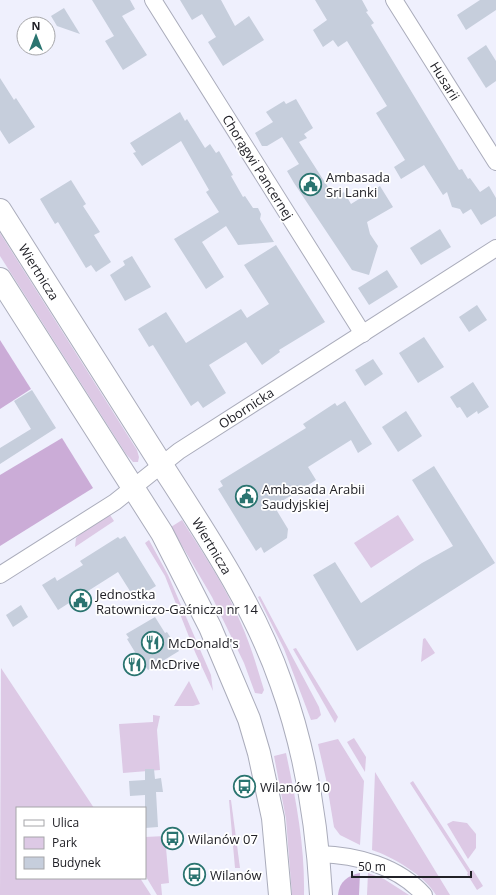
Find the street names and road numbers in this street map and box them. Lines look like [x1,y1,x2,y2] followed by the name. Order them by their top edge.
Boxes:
[426,58,464,104] street label: Husarii
[218,111,298,223] street label: Chorągwi Pancernej
[15,240,63,304] street label: Wiertnicza
[215,383,277,433] street label: Obornicka
[188,514,236,578] street label: Wiertnicza

